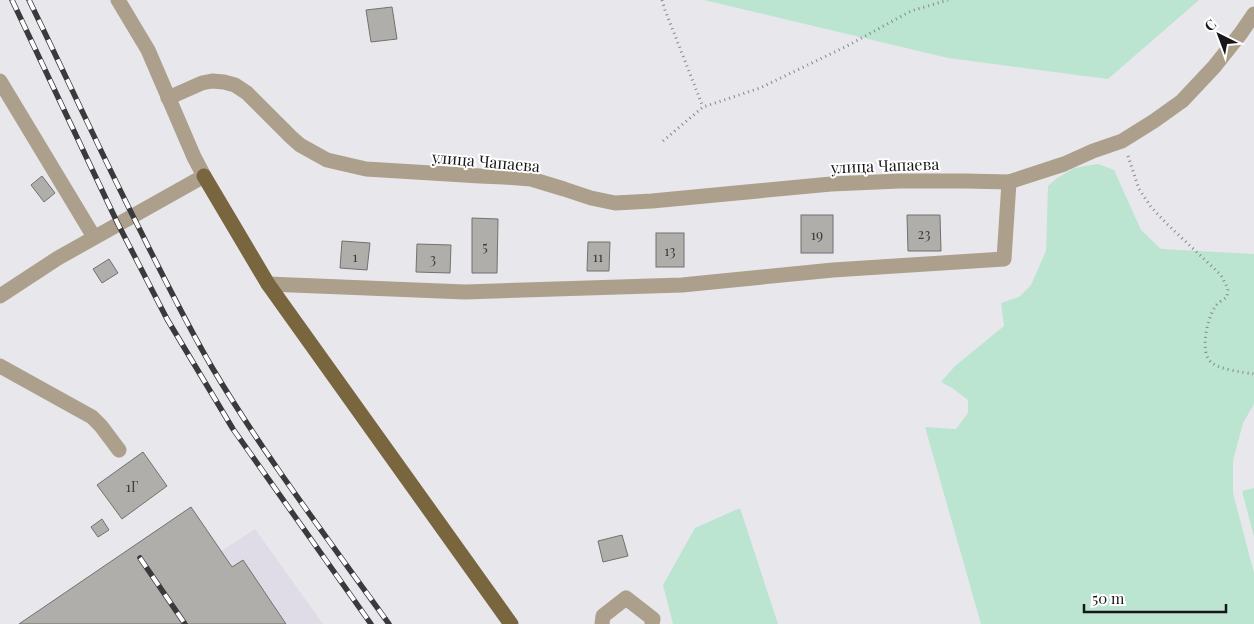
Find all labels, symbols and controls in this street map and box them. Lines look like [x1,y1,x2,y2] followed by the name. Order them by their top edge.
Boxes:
[1194,10,1244,60] north arrow
[1200,15,1220,35] text: С
[430,146,541,176] street label: улица Чапаева
[829,153,940,177] street label: улица Чапаева
[917,224,931,243] house number: 23
[811,225,823,244] house number: 19
[482,237,488,256] house number: 5
[664,241,676,260] house number: 13
[352,247,358,266] house number: 1
[593,247,603,266] house number: 11
[430,249,436,268] house number: 3
[126,477,139,496] house number: 1Г
[1084,582,1226,614] scale bar
[1092,588,1125,608] text: 50 m

